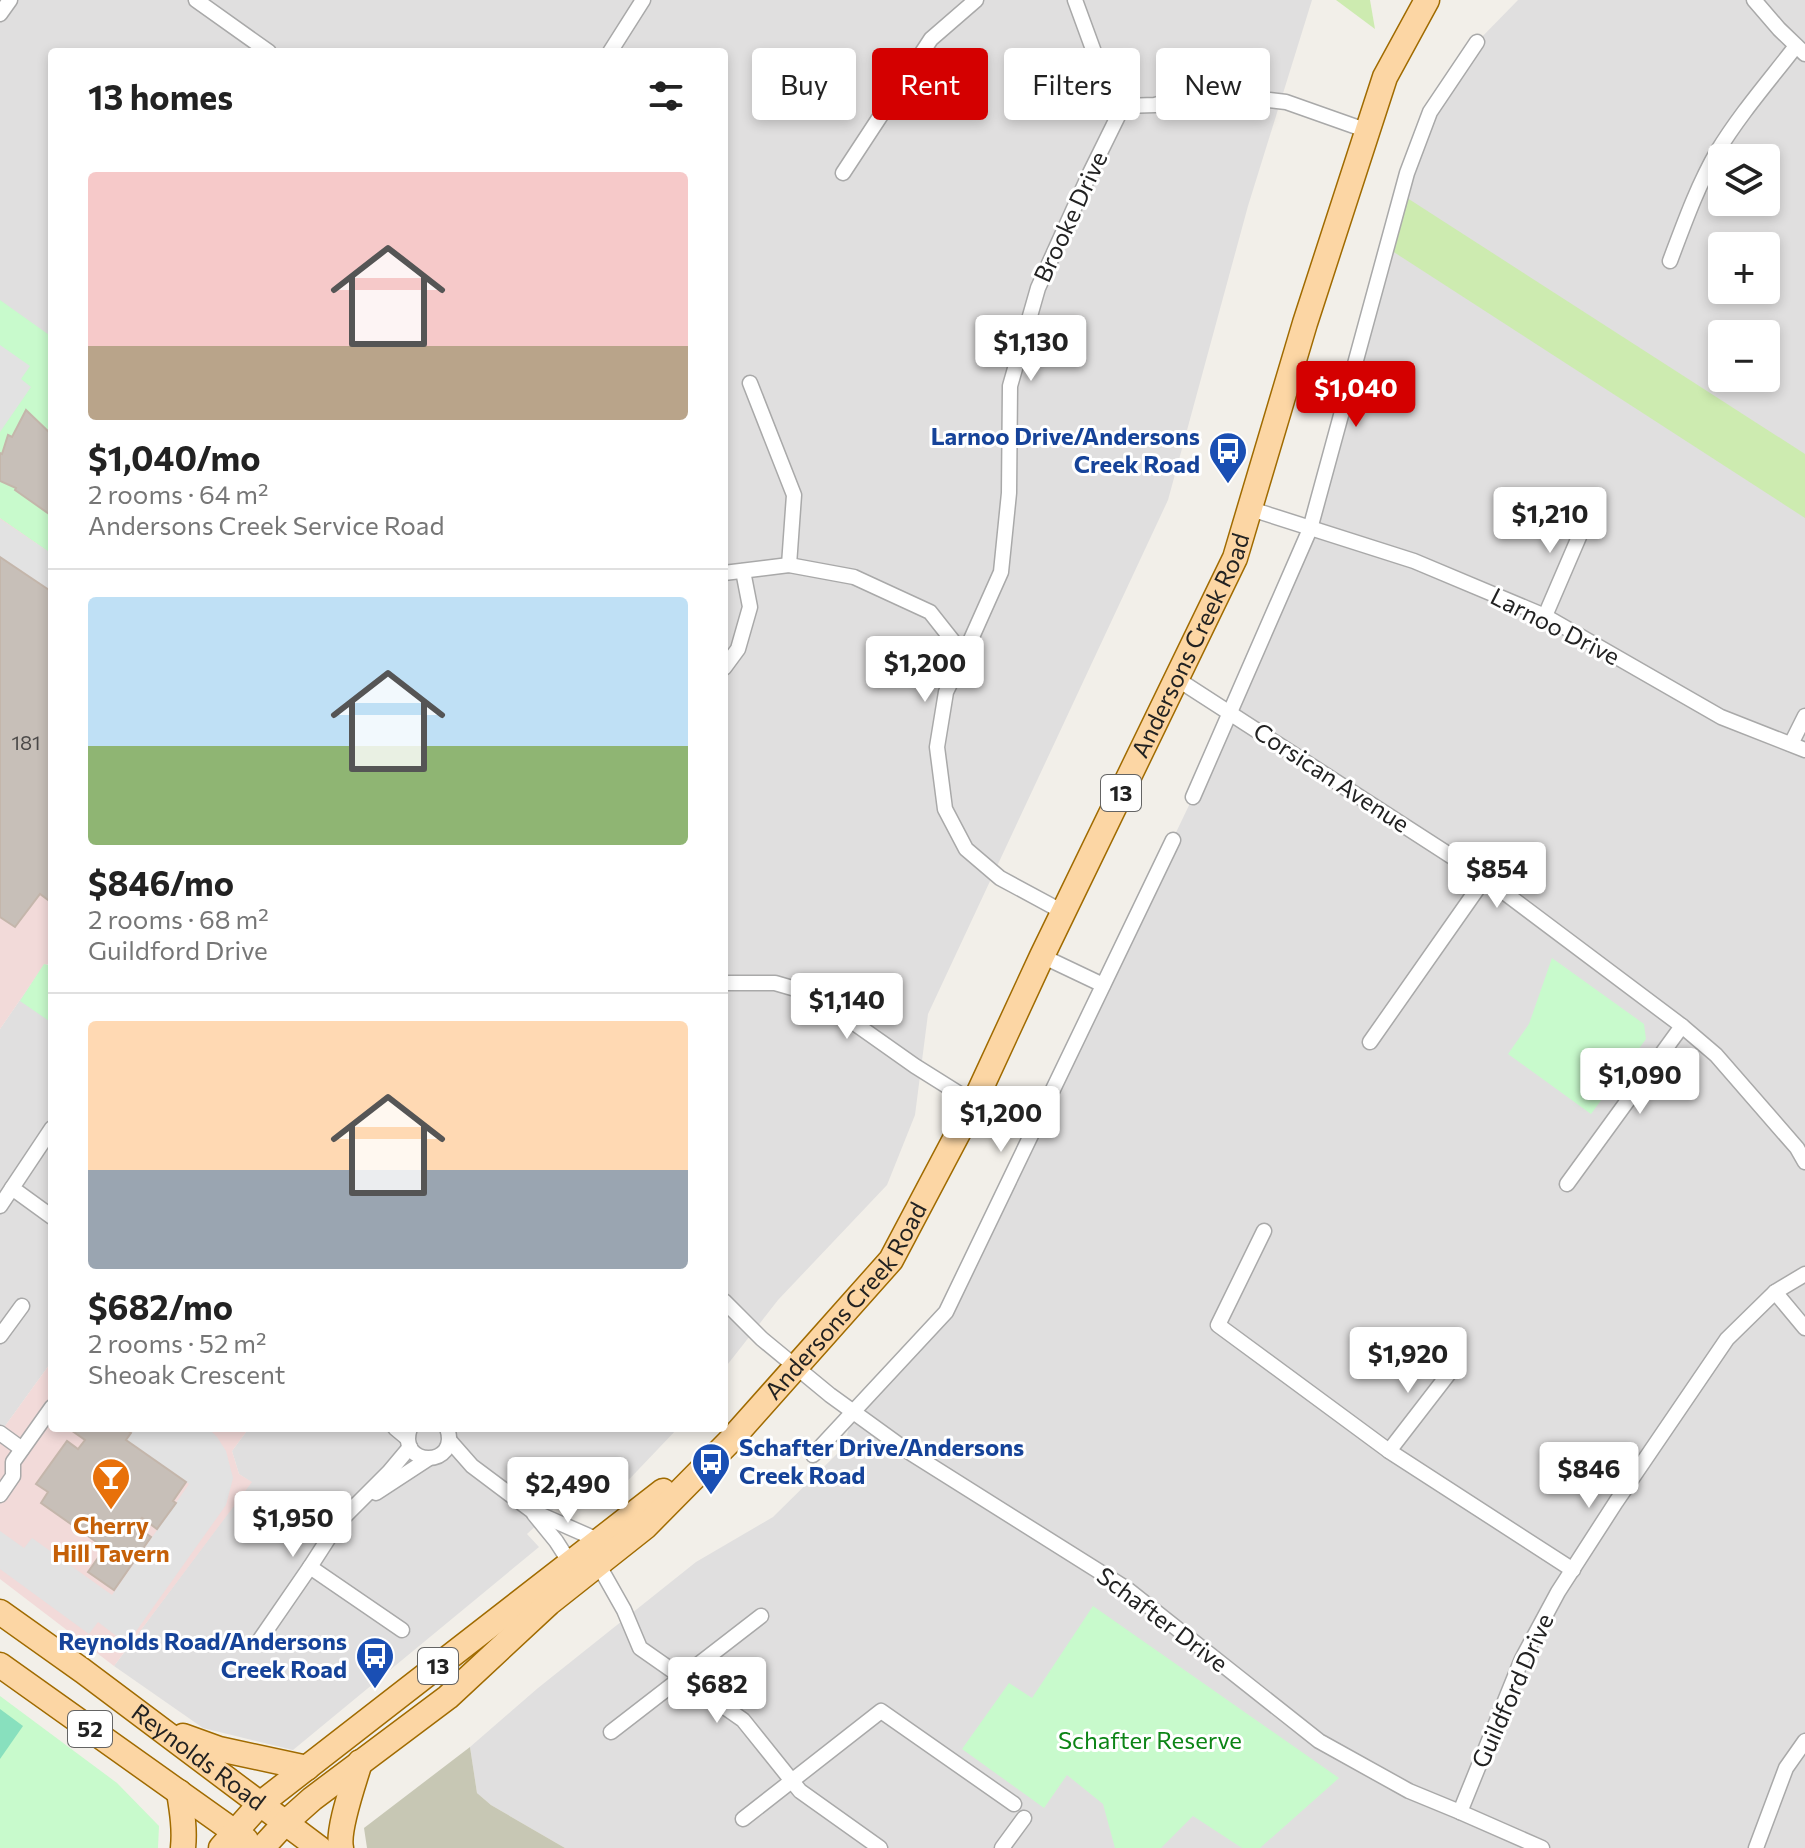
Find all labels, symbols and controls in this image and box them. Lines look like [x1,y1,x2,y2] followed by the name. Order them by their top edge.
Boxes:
[752,48,856,120] chip: Buy
[872,48,988,120] chip: Rent
[1004,48,1140,120] chip: Filters
[1156,48,1270,120] chip: New
[644,74,688,118] icon: filters
[88,75,233,117] text: 13 homes
[1708,144,1780,392] map controls
[1708,144,1780,216] button: layers
[1027,146,1113,286] street label: Brooke Drive
[316,224,460,368] icon: home
[1708,232,1780,304] button: +
[966,315,1096,383] pin: $1,130
[1708,320,1780,392] button: −
[993,325,1069,356] text: $1,130
[1291,361,1421,429] pin: $1,040
[1314,371,1398,402] text: $1,040
[931,421,1200,478] place label: Larnoo Drive/Andersons Creek Road
[1207,430,1249,485] bus stop icon: Larnoo Drive/Andersons Creek Road
[88,436,261,478] text: $1,040/mo
[88,478,269,509] text: 2 rooms · 64 m²
[1485,487,1615,555] pin: $1,210
[1511,497,1589,528] text: $1,210
[88,509,444,540] text: Andersons Creek Service Road
[1125,529,1255,762] street label: Andersons Creek Road
[1486,581,1625,671] street label: Larnoo Drive
[860,636,990,704] pin: $1,200
[884,646,966,677] text: $1,200
[316,649,460,793] icon: home
[1249,716,1415,838] street label: Corsican Avenue
[11,730,41,754] house number: 181
[1101,775,1141,811] road number: 13
[1450,842,1544,910] pin: $854
[1466,852,1528,883] text: $854
[88,861,234,903] text: $846/mo
[88,903,269,934] text: 2 rooms · 68 m²
[88,934,268,965] text: Guildford Drive
[782,973,912,1041] pin: $1,140
[809,983,885,1014] text: $1,140
[1575,1048,1705,1116] pin: $1,090
[1598,1058,1682,1089] text: $1,090
[316,1073,460,1217] icon: home
[936,1086,1066,1154] pin: $1,200
[960,1096,1042,1127] text: $1,200
[758,1197,932,1405] street label: Andersons Creek Road
[88,1285,233,1327] text: $682/mo
[88,1327,266,1358] text: 2 rooms · 52 m²
[1343,1327,1473,1395] pin: $1,920
[1368,1337,1448,1368] text: $1,920
[88,1358,286,1389] text: Sheoak Crescent
[739,1432,1024,1489] place label: Schafter Drive/Andersons Creek Road
[690,1441,732,1496] bus stop icon: Schafter Drive/Andersons Creek Road
[1542,1442,1636,1510] pin: $846
[1557,1452,1621,1483] text: $846
[90,1456,132,1511] bar icon: Cherry Hill Tavern
[503,1457,633,1525] pin: $2,490
[525,1467,611,1498] text: $2,490
[228,1491,358,1559] pin: $1,950
[252,1501,334,1532] text: $1,950
[52,1510,170,1567] place label: Cherry Hill Tavern
[1092,1560,1234,1677] street label: Schafter Drive
[1465,1609,1559,1772] street label: Guildford Drive
[58,1626,347,1683] place label: Reynolds Road/Andersons Creek Road
[354,1635,396,1690] bus stop icon: Reynolds Road/Andersons Creek Road
[418,1648,458,1684] road number: 13
[670,1657,764,1725] pin: $682
[686,1667,748,1698] text: $682
[127,1697,272,1816] street label: Reynolds Road
[68,1711,112,1747] road number: 52
[1058,1725,1242,1754] park label: Schafter Reserve

